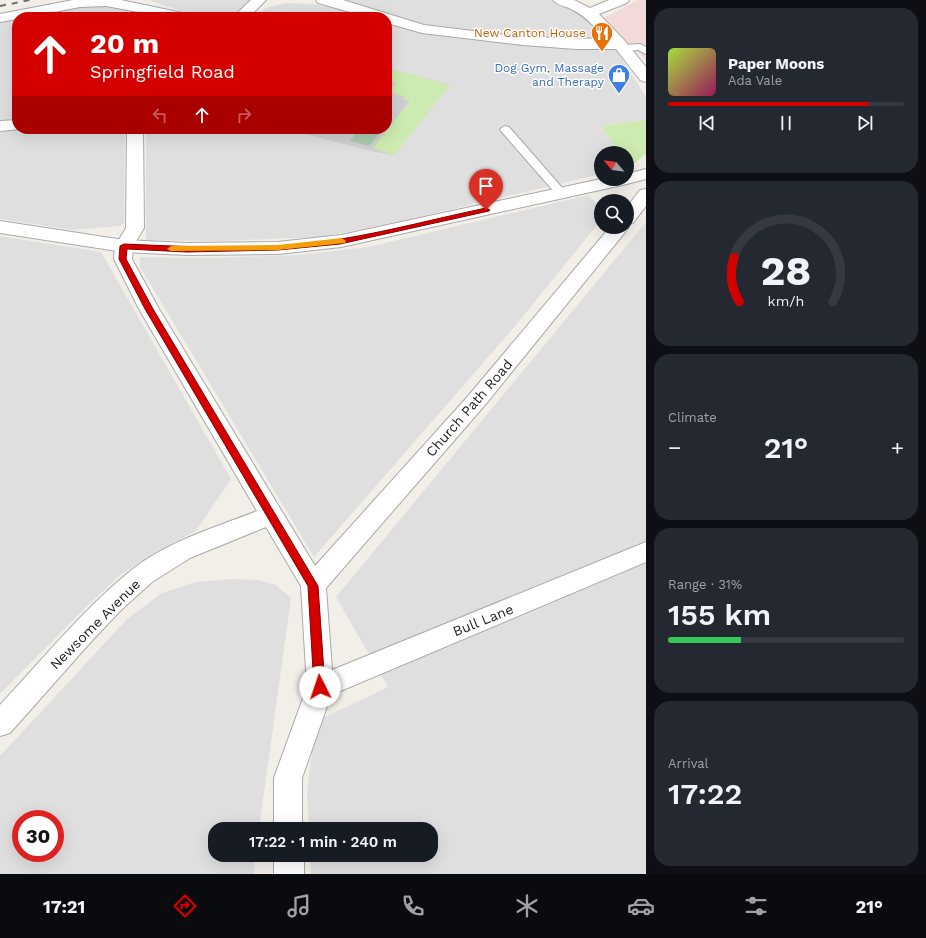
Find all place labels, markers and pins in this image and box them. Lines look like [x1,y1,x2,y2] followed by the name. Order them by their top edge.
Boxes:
[589,20,615,53] restaurant icon: New Canton House
[474,26,586,40] place label: New Canton House
[494,61,605,89] place label: Dog Gym, Massage and Therapy
[606,62,632,95] shop icon: Dog Gym, Massage and Therapy
[469,169,503,210] pin

